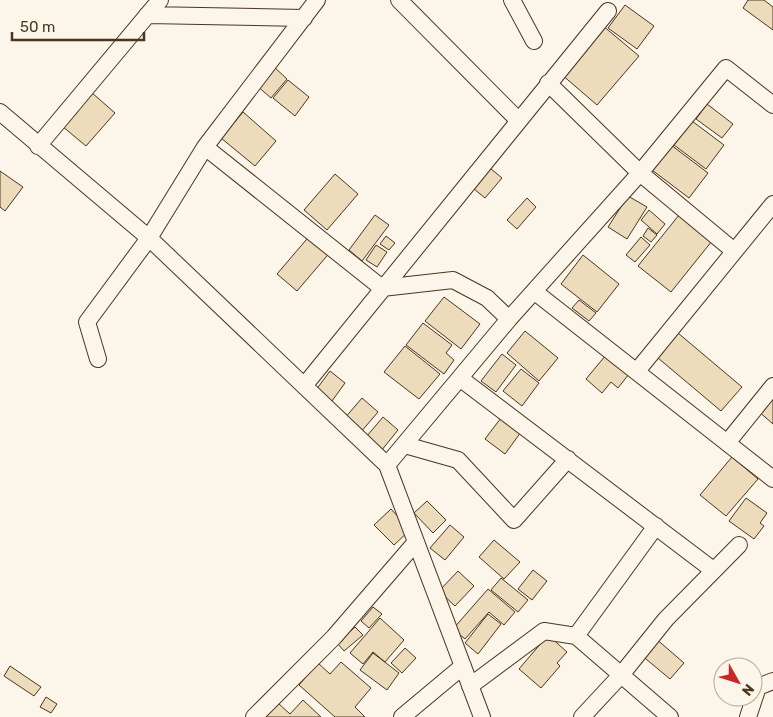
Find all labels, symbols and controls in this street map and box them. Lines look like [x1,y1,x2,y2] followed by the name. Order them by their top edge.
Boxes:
[12,10,145,42] scale bar
[20,18,55,36] text: 50 m
[713,657,763,707] north arrow
[738,681,757,699] text: N

